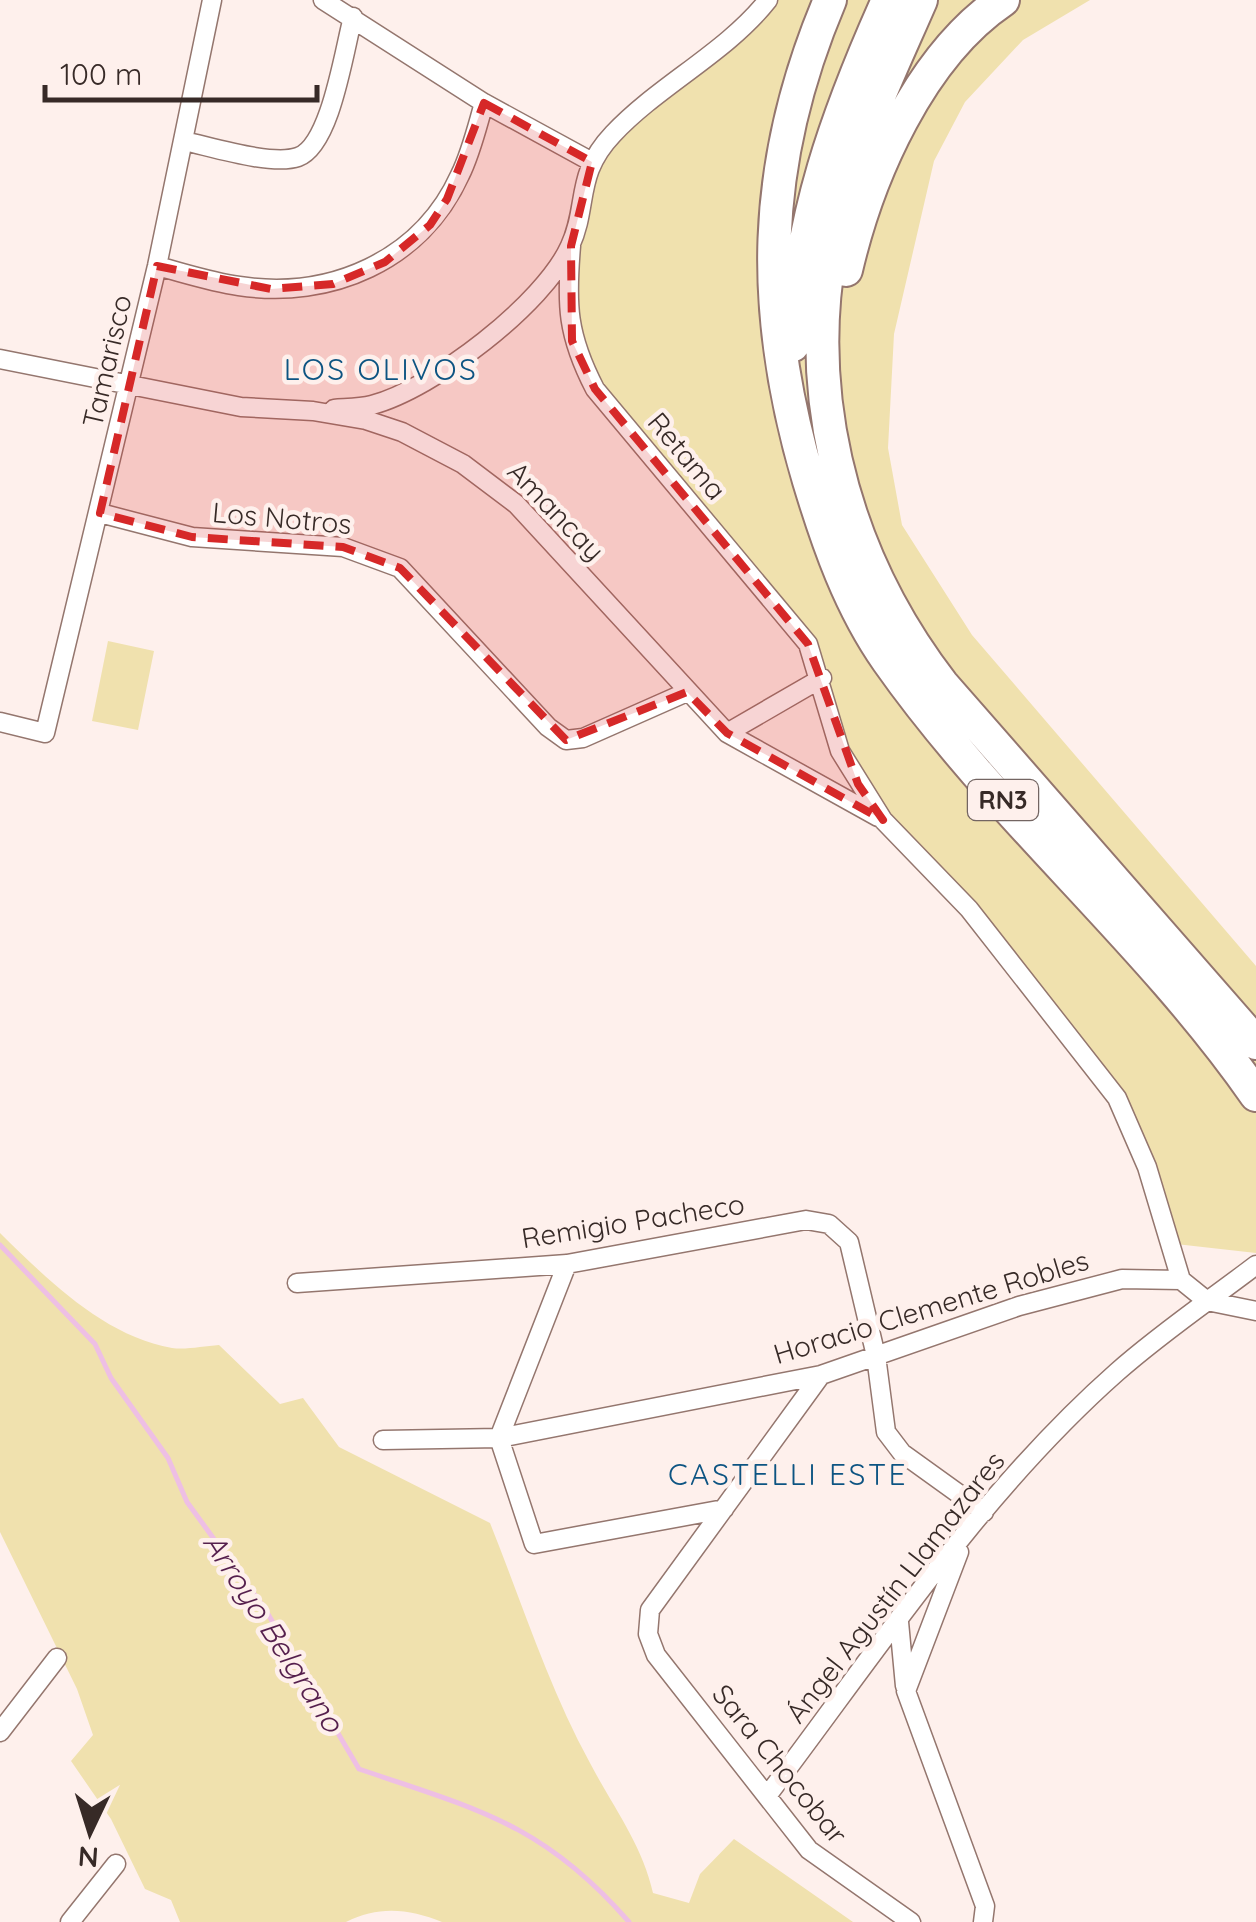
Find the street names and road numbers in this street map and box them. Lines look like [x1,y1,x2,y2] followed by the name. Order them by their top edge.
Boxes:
[74,291,139,431] street label: Tamarisco
[641,405,734,507] street label: Retama
[501,454,612,567] street label: Amancay
[211,494,353,541] street label: Los Notros
[968,780,1038,820] road number: RN3
[519,1186,747,1255] street label: Remigio Pacheco
[769,1242,1093,1371] street label: Horacio Clemente Robles
[778,1444,1012,1730] street label: Ángel Agustín Llamazares
[705,1677,855,1851] street label: Sara Chocobar

